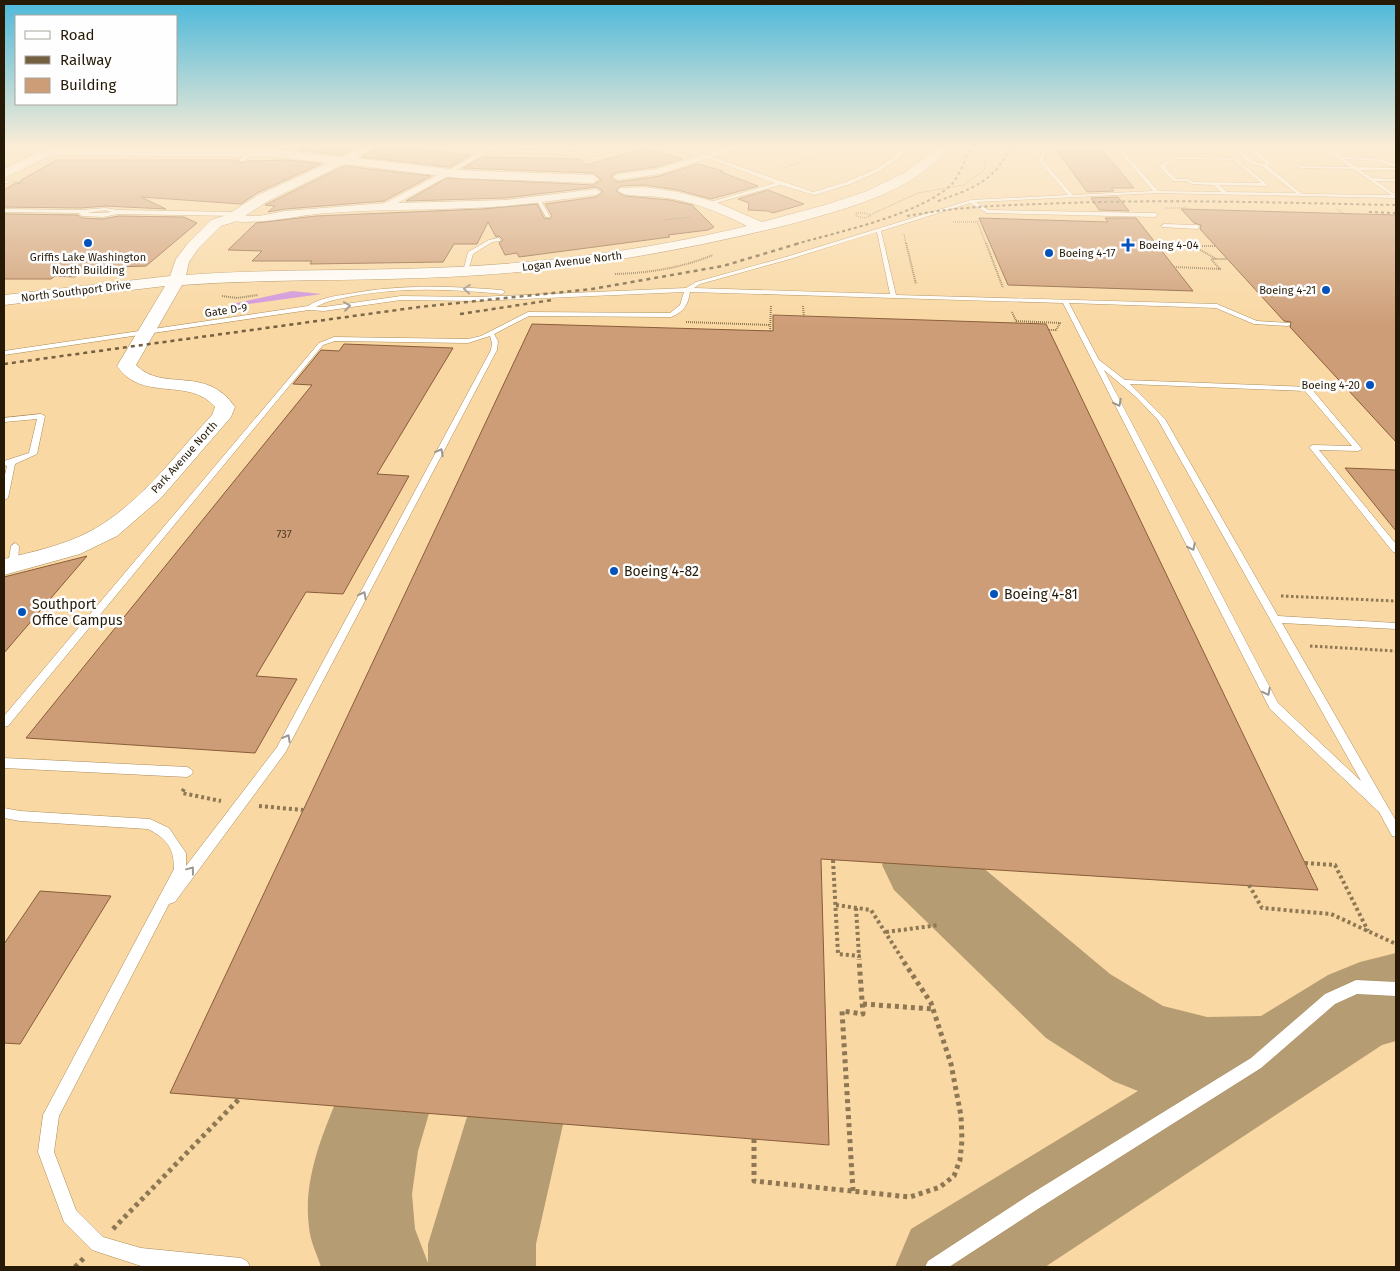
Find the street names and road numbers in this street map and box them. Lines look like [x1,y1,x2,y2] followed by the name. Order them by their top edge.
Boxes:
[521,249,623,274] street label: Logan Avenue North
[20,278,132,305] street label: North Southport Drive
[204,301,248,320] street label: Gate D-9
[149,419,220,496] street label: Park Avenue North

